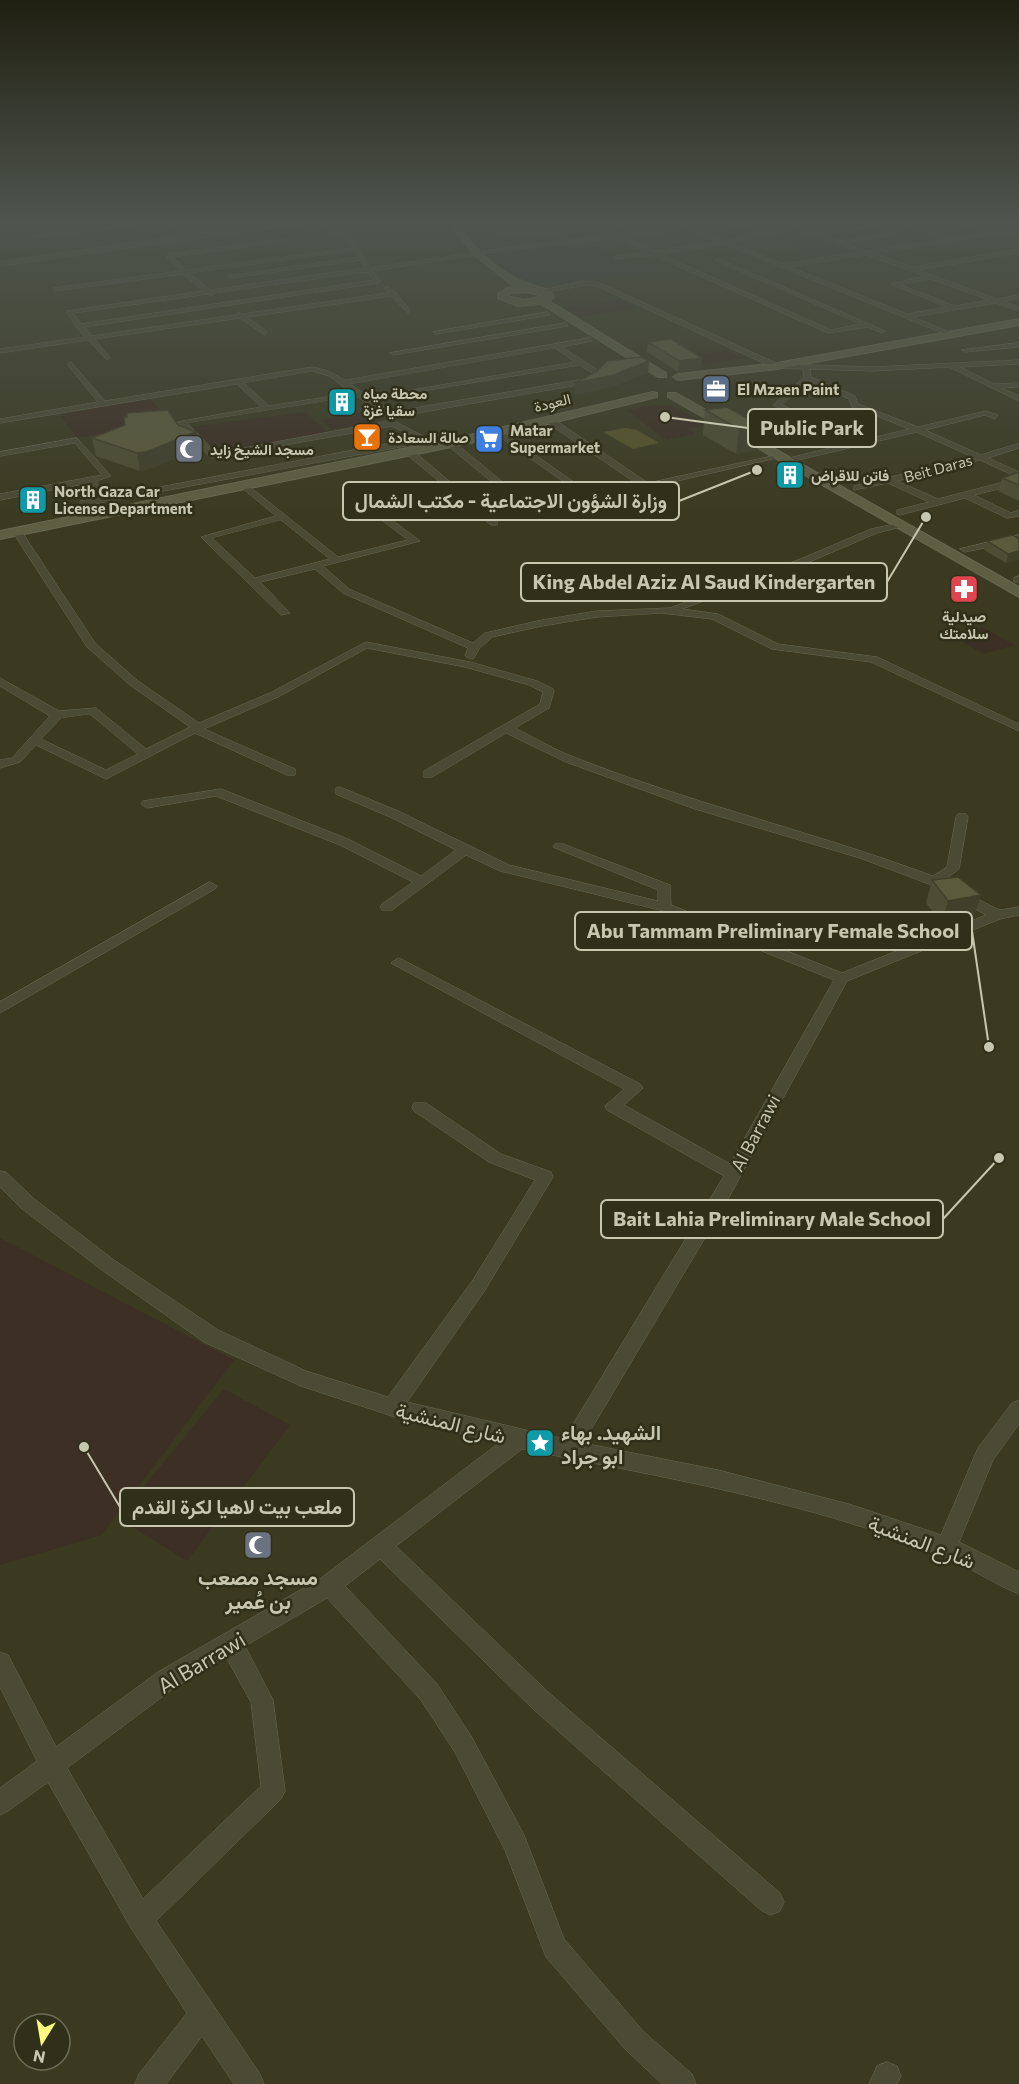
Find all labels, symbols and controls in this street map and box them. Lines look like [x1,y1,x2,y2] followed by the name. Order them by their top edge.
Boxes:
[700,373,732,405] office icon: El Mzaen Paint
[737,380,839,398] place label: El Mzaen Paint
[363,384,427,420] place label: محطة مياه سقيا غزة
[326,386,358,418] building icon: محطة مياه سقيا غزة
[532,389,572,416] street label: العودة
[748,409,876,447] callout: Public Park
[760,415,865,439] text: Public Park
[351,421,383,453] bar icon: صالة السعادة
[510,421,600,456] place label: Matar Supermarket
[473,423,505,455] supermarket icon: Matar Supermarket
[388,428,469,446] place label: صالة السعادة
[173,433,205,465] mosque icon: مسجد الشيخ زايد
[210,440,314,460] place label: مسجد الشيخ زايد
[902,450,974,486] street label: Beit Daras
[774,459,806,491] building icon: فاتن للاقراض
[811,466,889,485] place label: فاتن للاقراض
[54,482,193,517] place label: North Gaza Car License Department
[343,482,679,520] callout: وزارة الشؤون الاجتماعية - مكتب الشمال
[17,484,49,516] building icon: North Gaza Car License Department
[355,488,667,514] text: وزارة الشؤون الاجتماعية - مكتب الشمال
[521,563,887,601] callout: King Abdel Aziz Al Saud Kindergarten
[533,569,875,593] text: King Abdel Aziz Al Saud Kindergarten
[948,573,980,605] pharmacy icon: صيدلية سلامتك
[940,607,988,642] place label: صيدلية سلامتك
[575,912,972,950] callout: Abu Tammam Preliminary Female School
[586,918,960,942] text: Abu Tammam Preliminary Female School
[726,1091,784,1175] street label: Al Barrawi
[601,1200,943,1238] callout: Bait Lahia Preliminary Male School
[613,1206,931,1230] text: Bait Lahia Preliminary Male School
[393,1396,509,1451] street label: شارع المنشية
[561,1419,661,1470] place label: الشهيد. بهاء ابو جراد
[524,1427,556,1459] place icon: الشهيد. بهاء ابو جراد
[120,1488,354,1526] callout: ملعب بيت لاهيا لكرة القدم
[132,1494,342,1520] text: ملعب بيت لاهيا لكرة القدم
[864,1509,979,1576] street label: شارع المنشية
[242,1529,274,1561] mosque icon: مسجد مصعب بن عُمير
[198,1564,318,1615] place label: مسجد مصعب بن عُمير
[153,1626,249,1698] street label: Al Barrawi
[12,2012,72,2072] north arrow
[31,2047,47,2068] text: N

